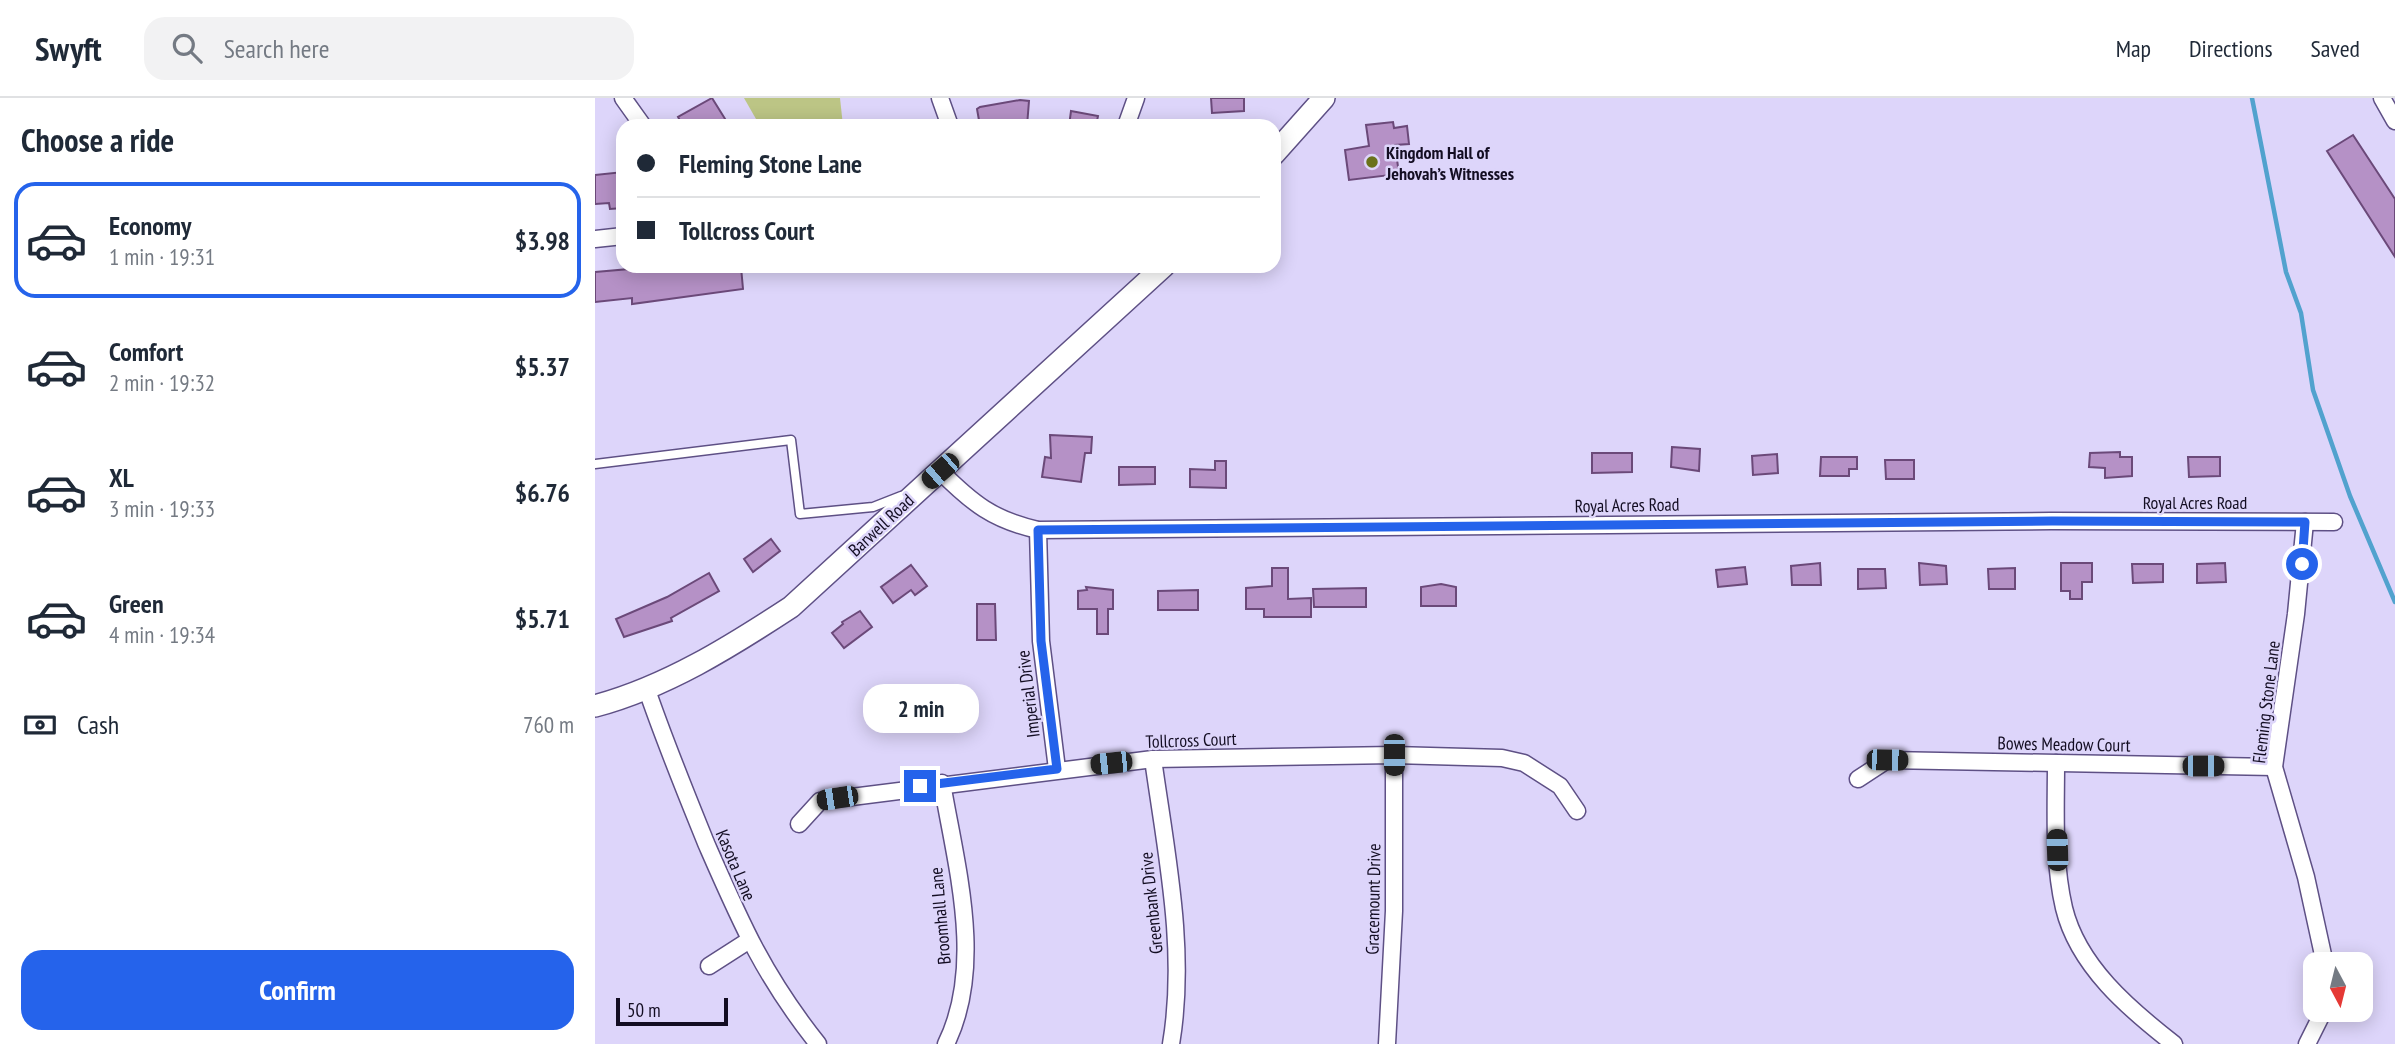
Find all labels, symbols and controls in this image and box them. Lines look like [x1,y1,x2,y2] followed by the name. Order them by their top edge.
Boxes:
[144,17,634,80] search box
[35,27,102,70] text: Swyft
[168,29,206,67] icon: search
[224,32,329,65] text: Search here
[2116,33,2151,64] text: Map
[2189,33,2273,64] text: Directions
[2311,33,2360,64] text: Saved
[21,119,174,161] text: Choose a ride
[1385,141,1514,185] place label: Kingdom Hall of Jehovah’s Witnesses
[679,147,862,180] text: Fleming Stone Lane
[1364,154,1380,170] marker: Kingdom Hall of Jehovah’s Witnesses
[25,209,88,272] icon: car
[109,209,191,242] text: Economy
[679,214,814,247] text: Tollcross Court
[515,224,570,257] text: $3.98
[109,242,215,271] text: 1 min · 19:31
[25,335,88,398] icon: car
[109,335,183,368] text: Comfort
[515,350,570,383] text: $5.37
[109,368,215,397] text: 2 min · 19:32
[918,449,963,493] car
[25,461,88,524] icon: car
[109,461,134,494] text: XL
[515,476,570,509] text: $6.76
[843,489,919,561] street label: Barwell Road
[2143,491,2247,514] street label: Royal Acres Road
[1574,493,1680,517] street label: Royal Acres Road
[109,494,215,523] text: 3 min · 19:33
[2286,548,2318,580] route start
[25,587,88,650] icon: car
[109,587,164,620] text: Green
[515,602,570,635] text: $5.71
[109,620,215,649] text: 4 min · 19:34
[2247,639,2285,765] street label: Fleming Stone Lane
[1011,649,1045,739] street label: Imperial Drive
[862,684,978,734] callout: 2 min
[898,694,944,723] text: 2 min
[21,706,59,744] icon: cash
[77,708,119,741] text: Cash
[523,710,574,739] text: 760 m
[1145,727,1237,753] street label: Tollcross Court
[1997,731,2131,757] street label: Bowes Meadow Court
[1384,734,1405,776] car
[1866,749,1909,771] car
[1090,750,1133,776] car
[2183,756,2225,777] car
[904,770,936,802] route end
[815,784,860,812] car
[711,826,761,904] street label: Kasota Lane
[2046,829,2069,871] car
[1361,843,1385,955] street label: Gracemount Drive
[1134,851,1168,955] street label: Greenbank Drive
[924,866,956,966] street label: Broomhall Lane
[21,950,574,1030] button: Confirm
[2303,952,2373,1022] north arrow
[2303,952,2373,1022] map controls
[616,995,728,1027] scale bar
[627,998,661,1022] text: 50 m

